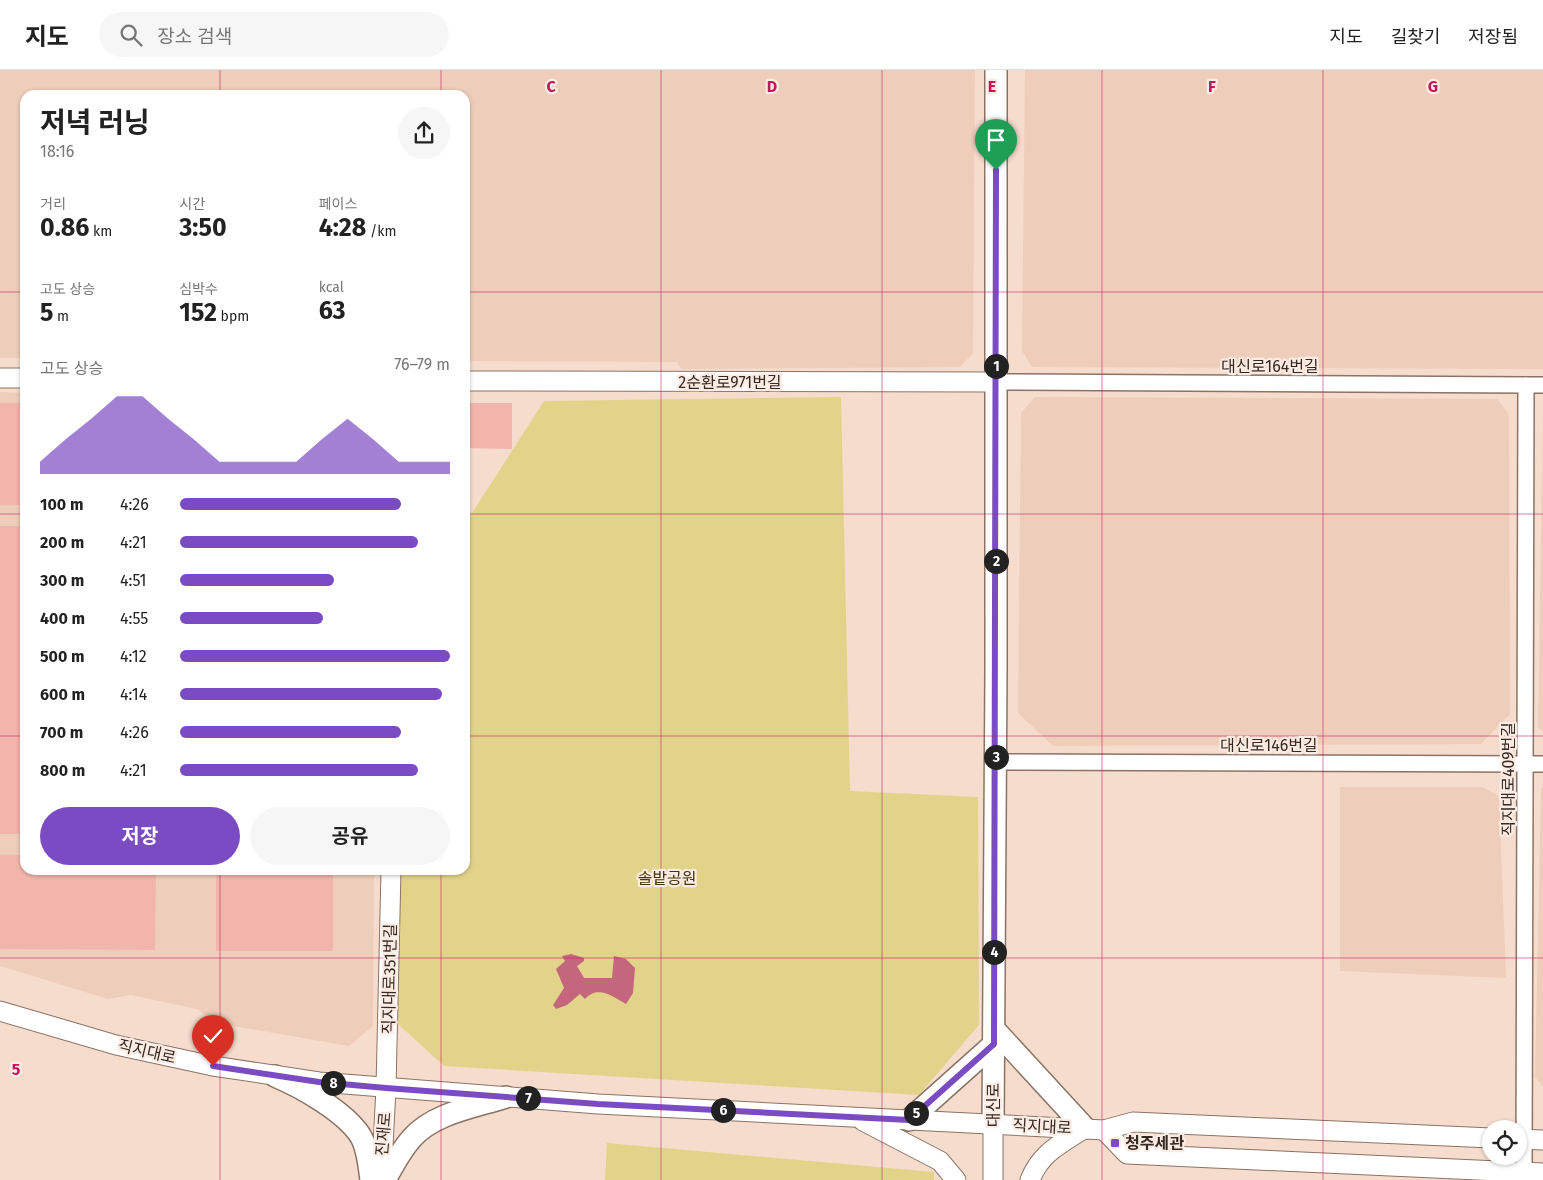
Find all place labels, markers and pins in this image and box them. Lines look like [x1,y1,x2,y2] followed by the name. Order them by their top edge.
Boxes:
[975,119,1017,170] pin
[984,354,1008,378] pin: 1
[984,548,1008,574] pin: 2
[984,744,1008,770] pin: 3
[982,940,1006,964] pin: 4
[192,1015,234,1066] pin
[320,1070,346,1096] pin: 8
[516,1086,540,1110] pin: 7
[710,1098,736,1122] pin: 6
[904,1100,928,1126] pin: 5
[1125,1134,1184,1153] place label: 청주세관
[1109,1137,1121,1149] marker: 청주세관

